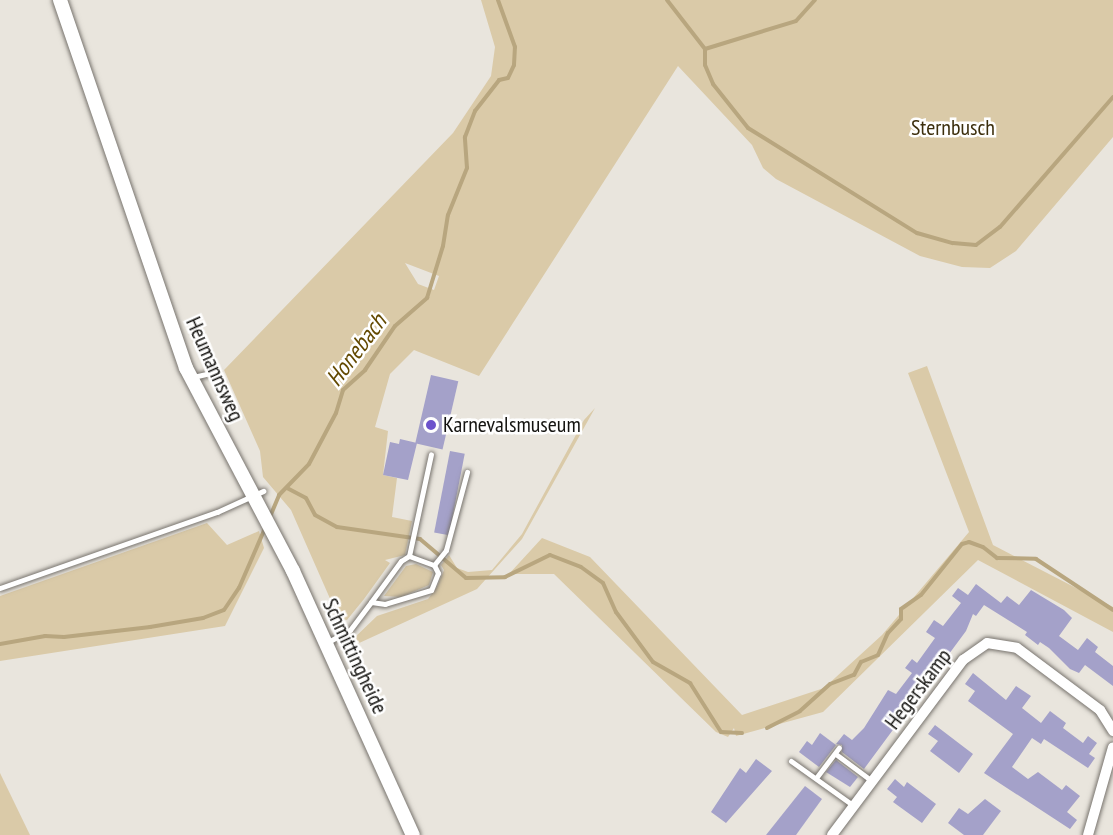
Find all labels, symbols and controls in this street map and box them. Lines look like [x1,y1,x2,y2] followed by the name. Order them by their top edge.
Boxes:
[911,115,995,141] park label: Sternbusch
[320,308,392,392] water label: Honebach
[180,313,250,425] street label: Heumannsweg
[443,412,581,438] place label: Karnevalsmuseum
[424,418,438,432] marker: Karnevalsmuseum
[317,594,393,718] street label: Schmittingheide
[879,644,957,734] street label: Hegerskamp

